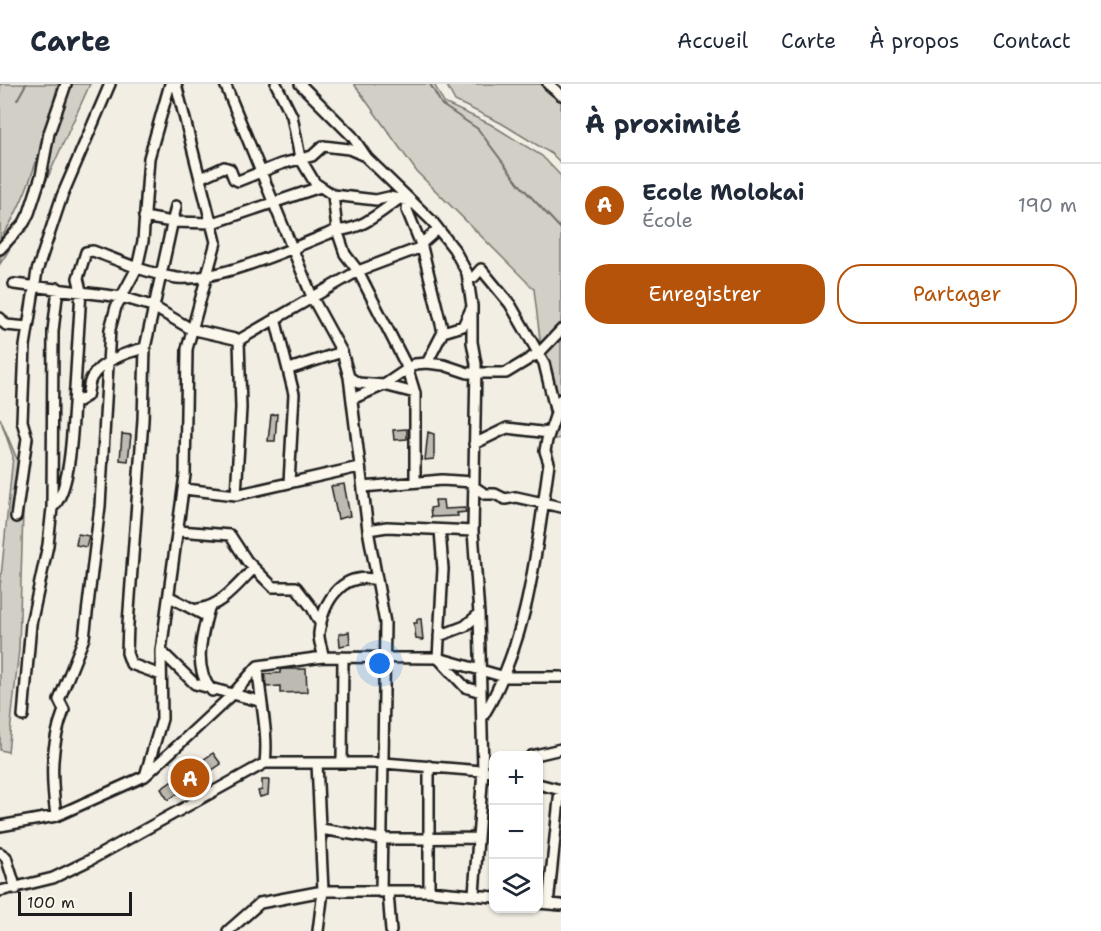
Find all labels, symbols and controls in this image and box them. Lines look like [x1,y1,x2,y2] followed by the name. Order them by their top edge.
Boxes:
[30,22,111,60] text: Carte
[677,27,748,55] text: Accueil
[781,27,836,55] text: Carte
[869,27,959,55] text: À propos
[992,27,1071,55] text: Contact
[585,106,741,141] text: À proximité
[642,178,804,207] text: Ecole Molokai
[597,192,612,218] text: A
[1018,192,1077,218] text: 190 m
[642,207,693,233] text: École
[585,264,825,324] button: Enregistrer
[837,264,1077,324] button: Partager
[365,649,394,678] your location
[489,751,543,913] map controls
[489,751,543,805] button: +
[170,756,210,800] pin: A
[489,805,543,859] button: −
[489,859,543,913] button: layers
[18,889,132,916] scale bar
[27,892,75,913] text: 100 m

